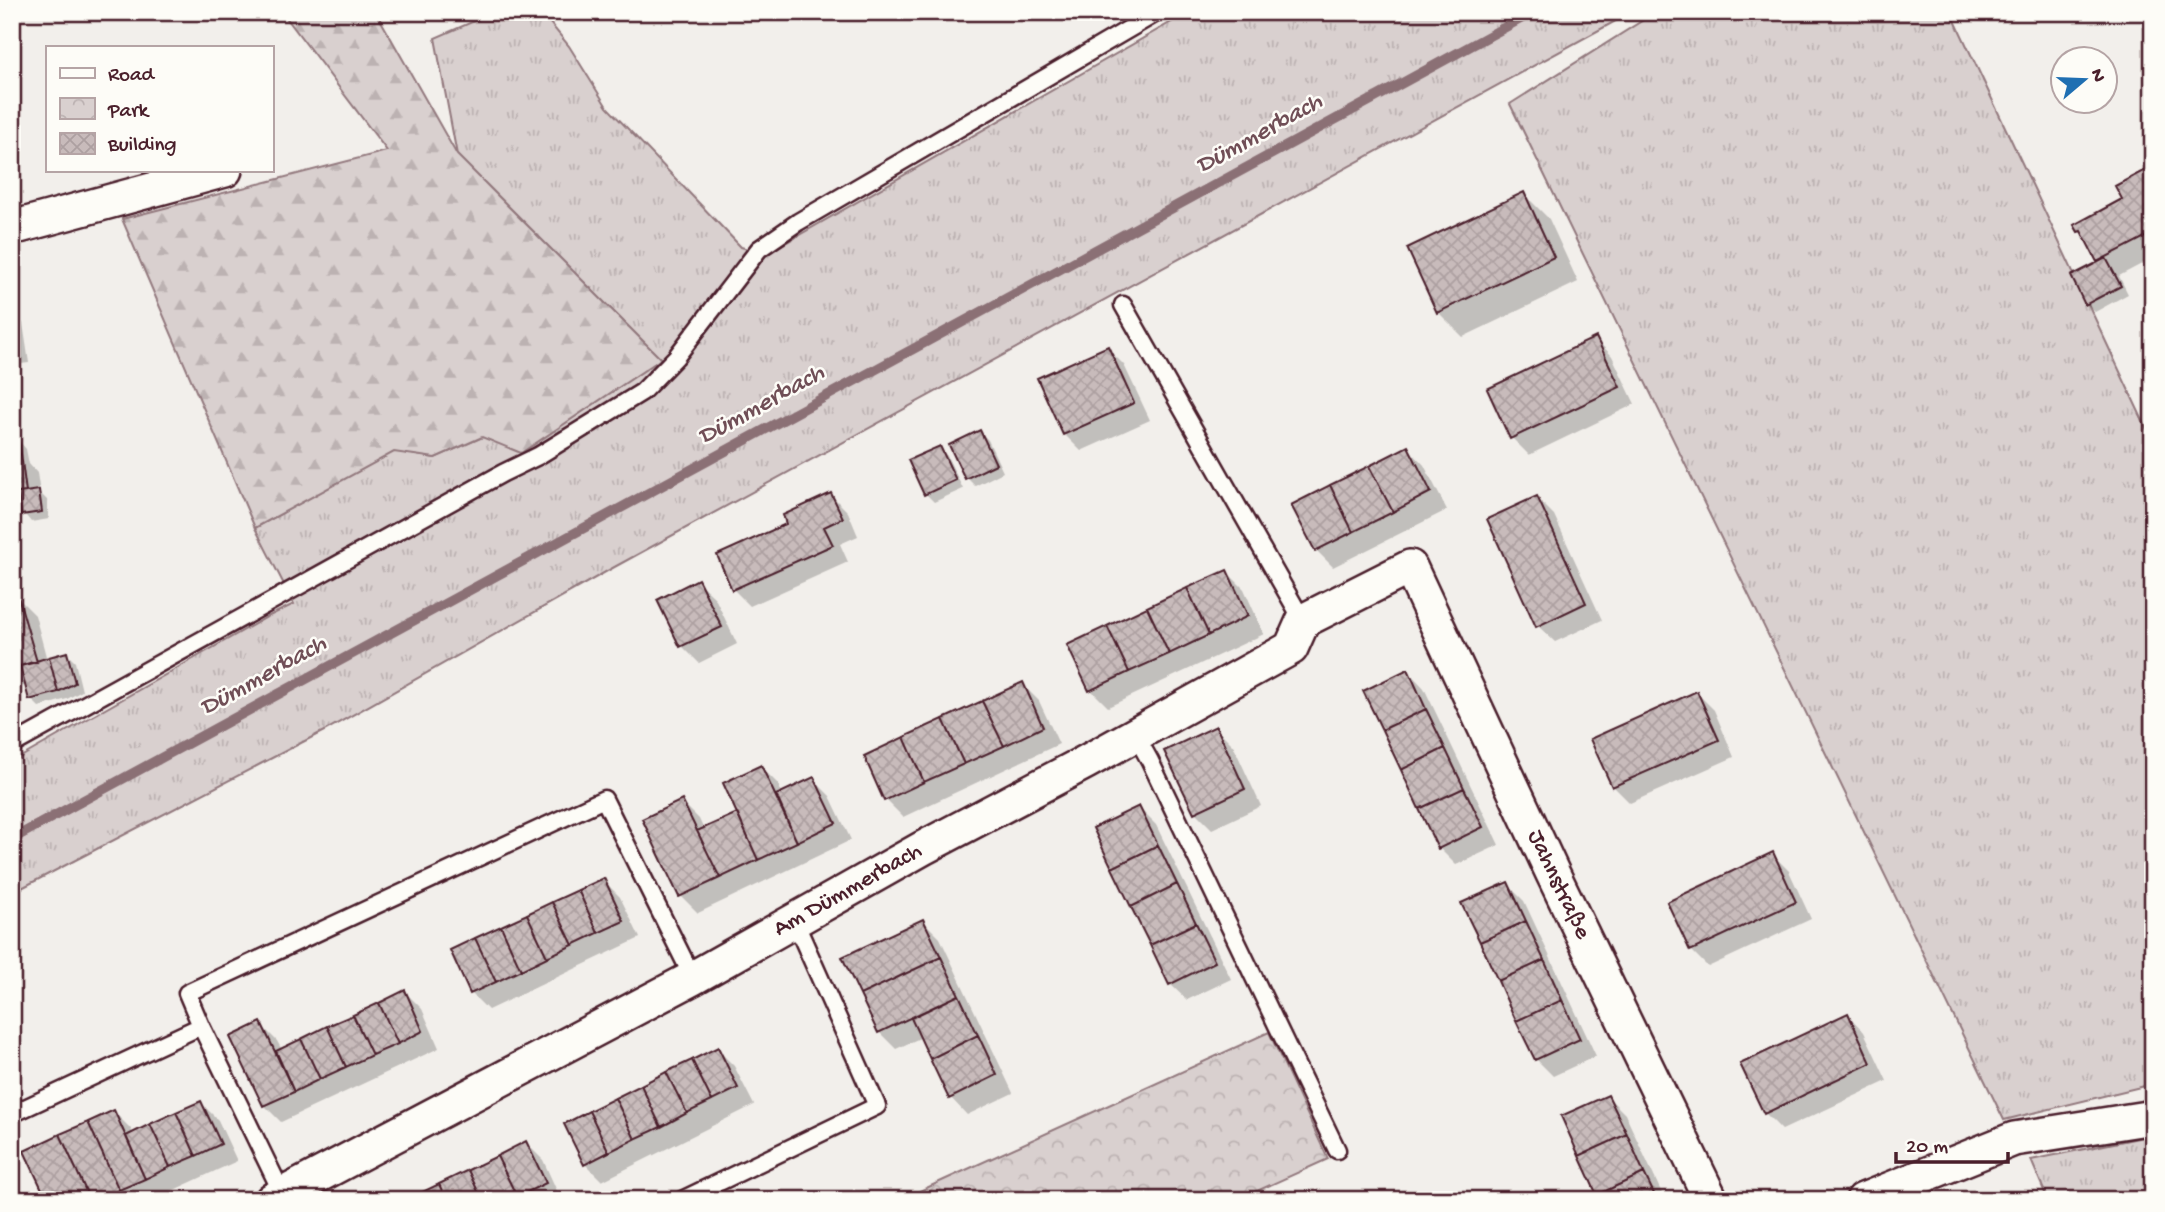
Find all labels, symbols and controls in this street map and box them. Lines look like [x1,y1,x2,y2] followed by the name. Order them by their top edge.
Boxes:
[46,46,273,172] legend
[2050,46,2120,116] north arrow
[108,64,156,89] text: Road
[2084,66,2110,85] text: N
[1191,87,1329,182] water label: Dümmerbach
[107,100,151,125] text: Park
[107,134,177,159] text: Building
[693,358,831,453] water label: Dümmerbach
[195,629,333,724] water label: Dümmerbach
[1520,825,1597,945] street label: Jahnstraße
[769,837,927,944] street label: Am Dümmerbach
[1896,1121,2008,1165] scale bar
[1906,1136,1948,1161] text: 20 m

